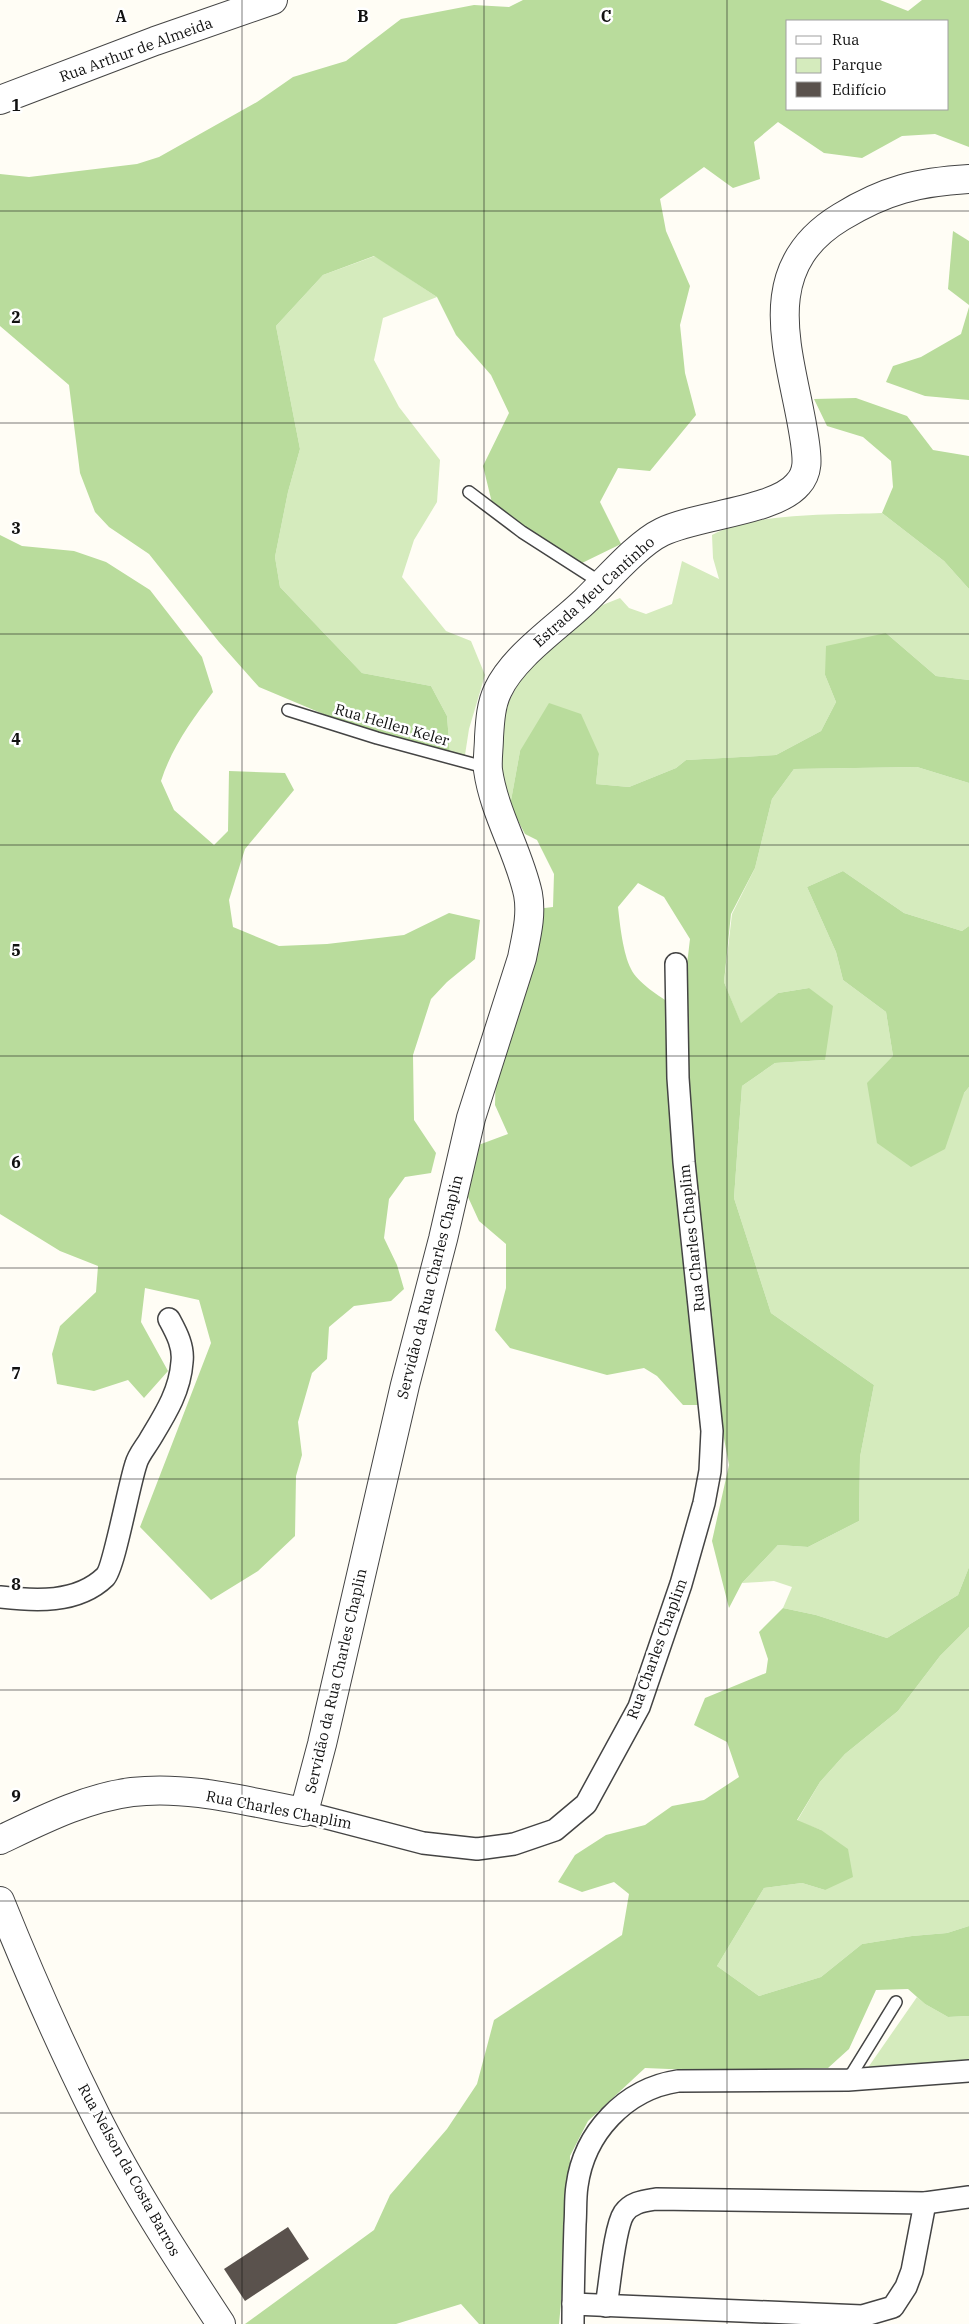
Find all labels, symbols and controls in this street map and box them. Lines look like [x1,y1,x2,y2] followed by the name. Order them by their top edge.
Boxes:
[357,6,369,26] text: B
[601,6,611,26] text: C
[57,14,215,86] street label: Rua Arthur de Almeida
[786,20,949,110] legend
[832,30,859,49] text: Rua
[832,55,882,74] text: Parque
[832,80,886,99] text: Edifício
[11,95,21,115] text: 1
[11,307,21,327] text: 2
[11,518,21,538] text: 3
[529,532,658,651] street label: Estrada Meu Cantinho
[333,699,452,750] street label: Rua Hellen Keler
[11,729,21,749] text: 4
[11,940,21,960] text: 5
[11,1152,21,1172] text: 6
[674,1163,709,1313] street label: Rua Charles Chaplim
[392,1172,467,1401] street label: Servidão da Rua Charles Chaplin
[11,1363,21,1383] text: 7
[300,1566,371,1795] street label: Servidão da Rua Charles Chaplin
[11,1574,21,1594] text: 8
[622,1576,691,1722] street label: Rua Charles Chaplim
[11,1786,21,1806] text: 9
[205,1786,354,1833] street label: Rua Charles Chaplim
[74,2080,185,2259] street label: Rua Nelson da Costa Barros

